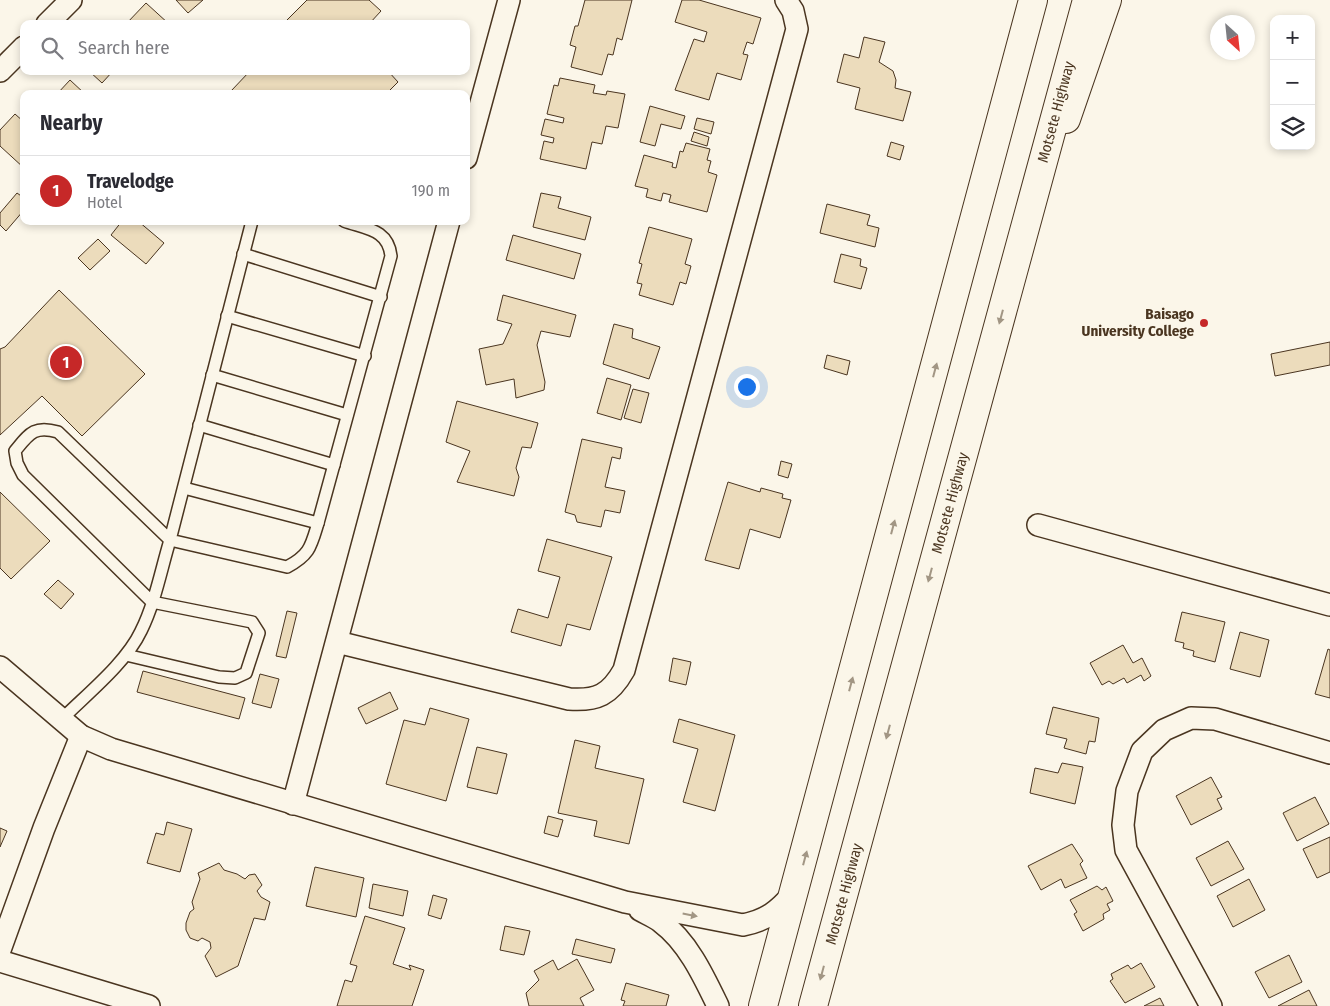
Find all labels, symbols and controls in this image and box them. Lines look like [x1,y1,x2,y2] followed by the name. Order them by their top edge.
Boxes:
[1210,15,1255,60] north arrow
[1270,15,1315,150] map controls
[1270,15,1315,60] button: +
[20,20,470,75] search box
[38,34,66,62] icon: search
[78,36,170,59] text: Search here
[1034,59,1078,165] street label: Motsete Highway
[1270,60,1315,105] button: −
[1270,105,1315,150] button: layers
[40,110,102,136] text: Nearby
[87,170,174,193] text: Travelodge
[53,181,59,200] text: 1
[412,181,450,200] text: 190 m
[87,193,122,212] text: Hotel
[1082,305,1194,340] place label: Baisago University College
[996,310,1004,325] one-way arrow
[1198,317,1210,329] marker: Baisago University College
[50,343,82,381] pin: 1
[931,362,939,377] one-way arrow
[734,374,760,400] your location
[928,450,972,556] street label: Motsete Highway
[889,519,897,534] one-way arrow
[926,568,934,583] one-way arrow
[847,676,855,692] one-way arrow
[883,725,891,740] one-way arrow
[822,841,866,947] street label: Motsete Highway
[801,850,809,865] one-way arrow
[682,911,698,919] one-way arrow
[818,966,826,981] one-way arrow

